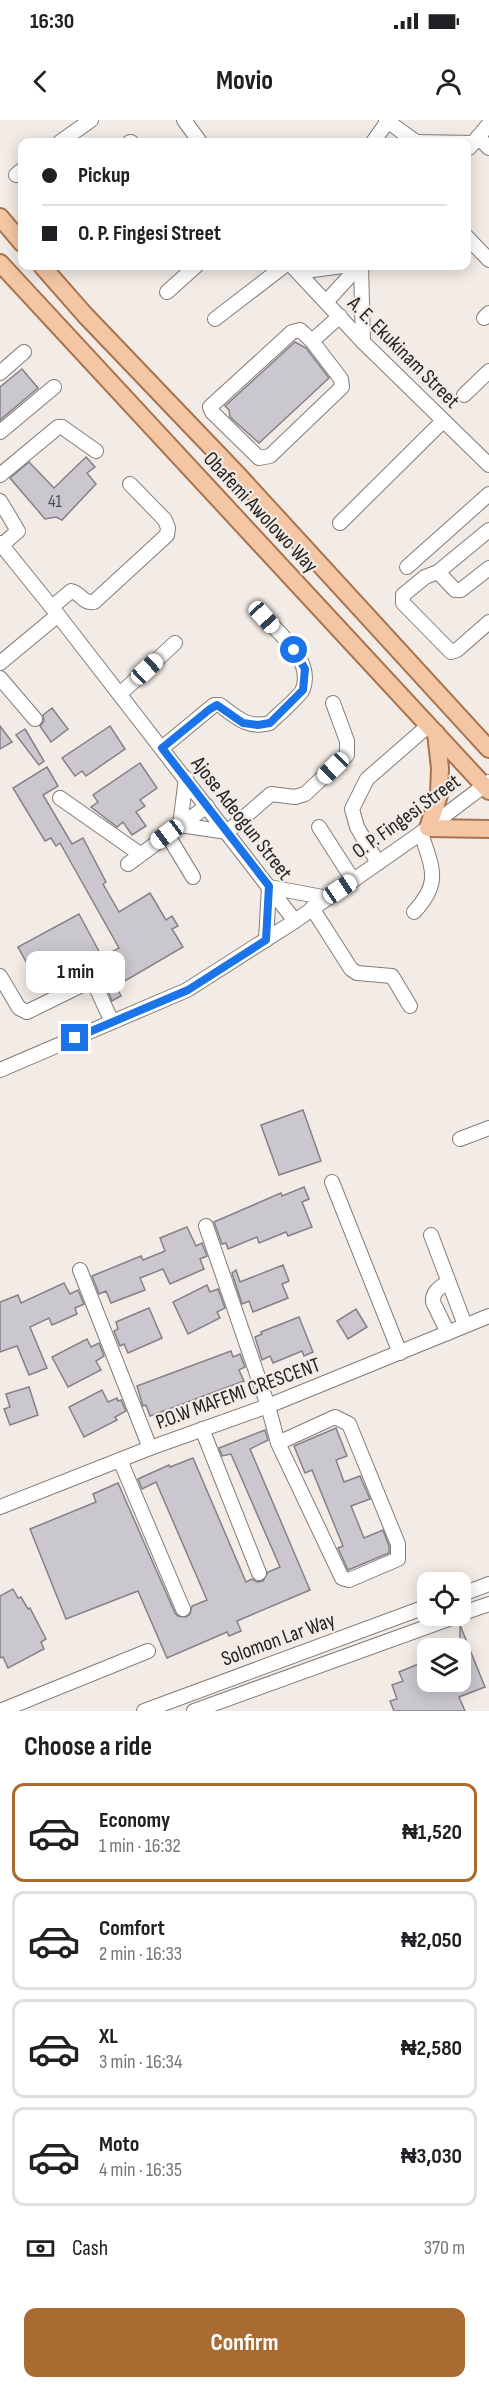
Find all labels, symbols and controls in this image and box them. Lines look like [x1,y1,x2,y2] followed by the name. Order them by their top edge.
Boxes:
[30,8,74,35] text: 16:30
[24,65,57,98] icon: back
[216,65,273,97] text: Movio
[432,65,465,98] icon: person
[78,162,130,189] text: Pickup
[78,220,221,247] text: O. P. Fingesi Street
[342,290,465,414] street label: A. E. Ekukinam Street
[198,447,323,578] street label: Obafemi Awolowo Way
[48,491,63,512] house number: 41
[245,598,283,636] car
[280,636,307,663] route start
[128,650,166,688] car
[314,749,352,787] car
[185,751,298,885] street label: Ajose Adeogun Street
[347,769,465,864] street label: O. P. Fingesi Street
[147,816,187,852] car
[320,871,360,907] car
[26,951,124,993] callout: 1 min
[57,960,94,984] text: 1 min
[61,1024,88,1051] route end
[153,1352,324,1435] street label: P.O.W MAFEMI CRESCENT
[417,1572,471,1692] map controls
[417,1572,471,1626] button: locate
[218,1607,338,1672] street label: Solomon Lar Way
[417,1638,471,1692] button: layers
[24,1731,152,1763] text: Choose a ride
[27,1806,81,1860] icon: car
[99,1807,170,1834] text: Economy
[402,1819,462,1846] text: ₦1,520
[99,1834,181,1858] text: 1 min · 16:32
[27,1914,81,1968] icon: car
[99,1915,165,1942] text: Comfort
[401,1927,462,1954] text: ₦2,050
[99,1942,182,1966] text: 2 min · 16:33
[27,2022,81,2076] icon: car
[99,2023,118,2050] text: XL
[401,2035,462,2062] text: ₦2,580
[99,2050,182,2074] text: 3 min · 16:34
[27,2130,81,2184] icon: car
[99,2131,139,2158] text: Moto
[401,2143,462,2170] text: ₦3,030
[99,2158,182,2182] text: 4 min · 16:35
[24,2232,57,2265] icon: cash
[72,2235,108,2262] text: Cash
[424,2236,465,2260] text: 370 m
[24,2308,465,2377] button: Confirm

